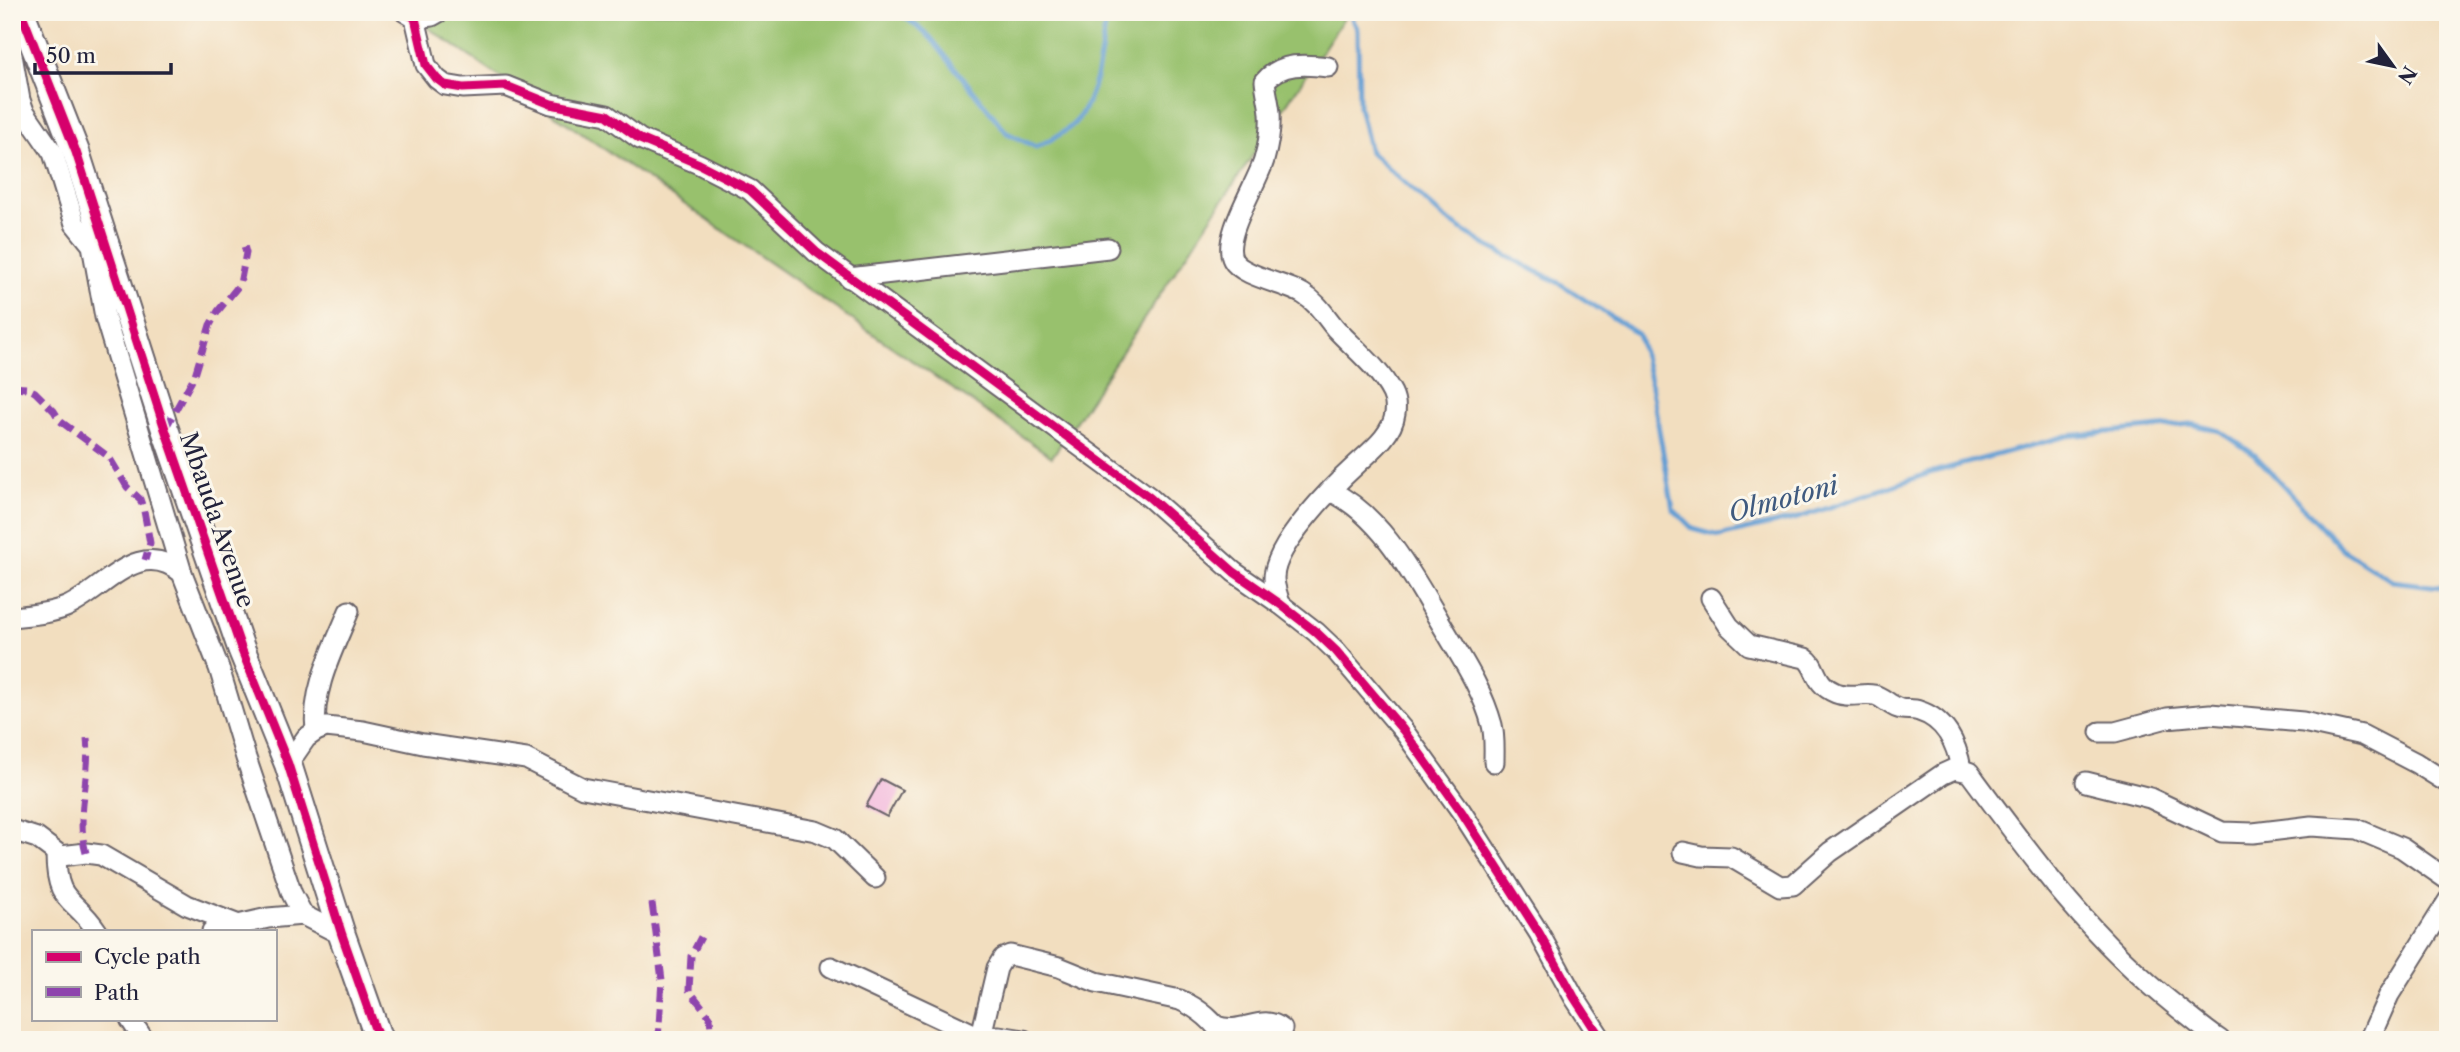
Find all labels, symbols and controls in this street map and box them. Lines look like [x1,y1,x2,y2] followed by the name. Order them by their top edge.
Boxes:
[35,32,172,76] scale bar
[2358,32,2428,102] north arrow
[46,43,96,68] text: 50 m
[2393,62,2421,88] text: N
[174,428,261,611] street label: Mbauda Avenue
[1725,469,1843,529] water label: Olmotoni
[32,930,276,1020] legend
[94,944,201,969] text: Cycle path
[94,980,139,1005] text: Path

